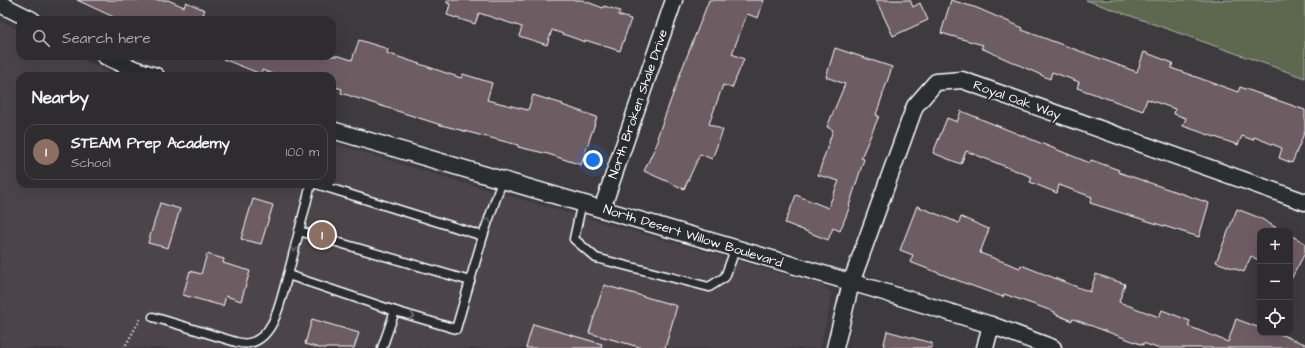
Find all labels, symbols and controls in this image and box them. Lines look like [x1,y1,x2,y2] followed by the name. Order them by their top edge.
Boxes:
[16,16,336,60] search box
[30,27,52,49] icon: search
[604,27,672,181] street label: North Broken Shale Drive
[62,28,151,49] text: Search here
[970,76,1063,125] street label: Royal Oak Way
[32,86,89,110] text: Nearby
[71,133,230,154] text: STEAM Prep Academy
[45,143,47,161] text: 1
[286,143,319,161] text: 100 m
[583,150,603,170] your location
[71,154,111,172] text: School
[601,200,785,272] street label: North Desert Willow Boulevard
[484,217,492,224] one-way arrow
[309,220,335,250] pin: 1
[1257,228,1293,336] map controls
[1257,228,1293,264] button: +
[291,246,299,252] one-way arrow
[1257,264,1293,300] button: −
[1257,300,1293,336] button: locate
[409,311,416,320] one-way arrow

